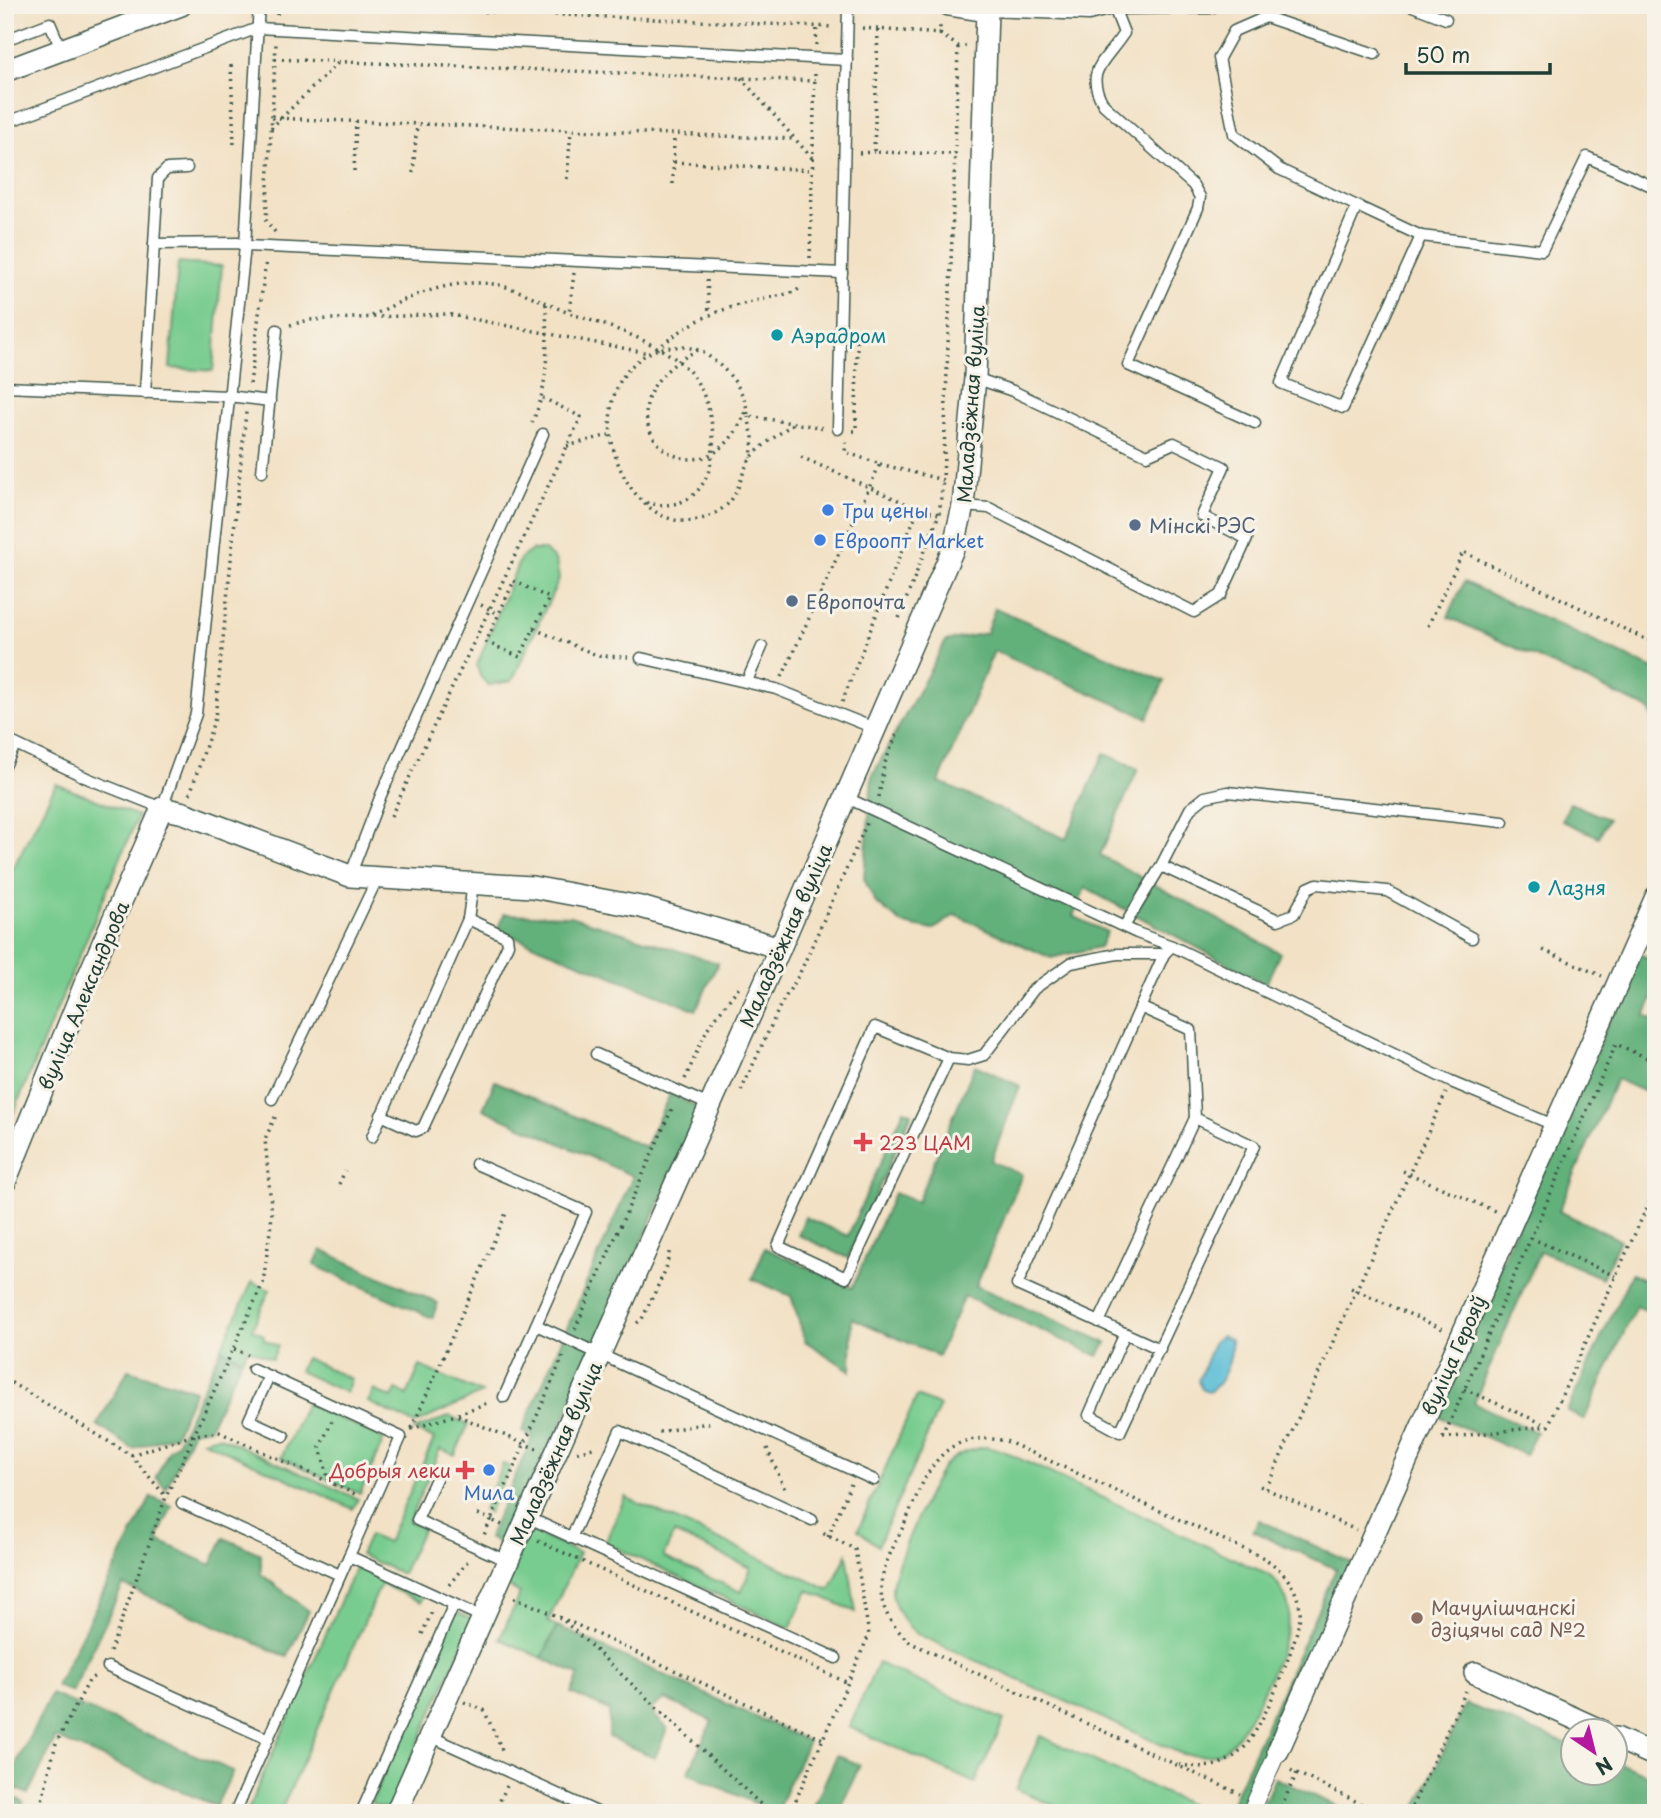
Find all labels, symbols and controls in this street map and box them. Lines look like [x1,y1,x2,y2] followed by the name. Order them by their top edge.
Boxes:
[1406,32,1549,76] scale bar
[1416,38,1470,70] text: 50 m
[949,304,991,504] street label: Маладзёжная вуліца
[791,321,886,349] place label: Аэрадром
[769,327,785,343] marker: Аэрадром
[842,496,929,524] place label: Три цены
[820,502,836,518] marker: Три цены
[1149,511,1256,539] place label: Мінскі РЭС
[1127,517,1143,533] marker: Мінскі РЭС
[834,526,984,554] place label: Евроопт Market
[812,532,828,548] marker: Евроопт Market
[806,587,905,615] place label: Европочта
[784,593,800,609] marker: Европочта
[732,838,838,1031] street label: Маладзёжная вуліца
[1548,873,1606,901] place label: Лазня
[1526,879,1542,895] marker: Лазня
[31,896,136,1094] street label: вуліца Александрова
[879,1128,971,1156] place label: 223 ЦAM
[853,1132,873,1152] marker: 223 ЦAM
[1414,1290,1492,1420] street label: вуліца Герояў
[502,1356,608,1549] street label: Маладзёжная вуліца
[329,1456,451,1484] place label: Добрыя леки
[457,1462,473,1478] marker: Добрыя леки
[481,1462,497,1478] marker: Мила
[464,1478,514,1506] place label: Мила
[1431,1593,1586,1643] place label: Мачулішчанскі дзіцячы сад №2
[1409,1610,1425,1626] marker: Мачулішчанскі дзіцячы сад №2
[1560,1716,1630,1786] north arrow
[1590,1751,1619,1783] text: N

